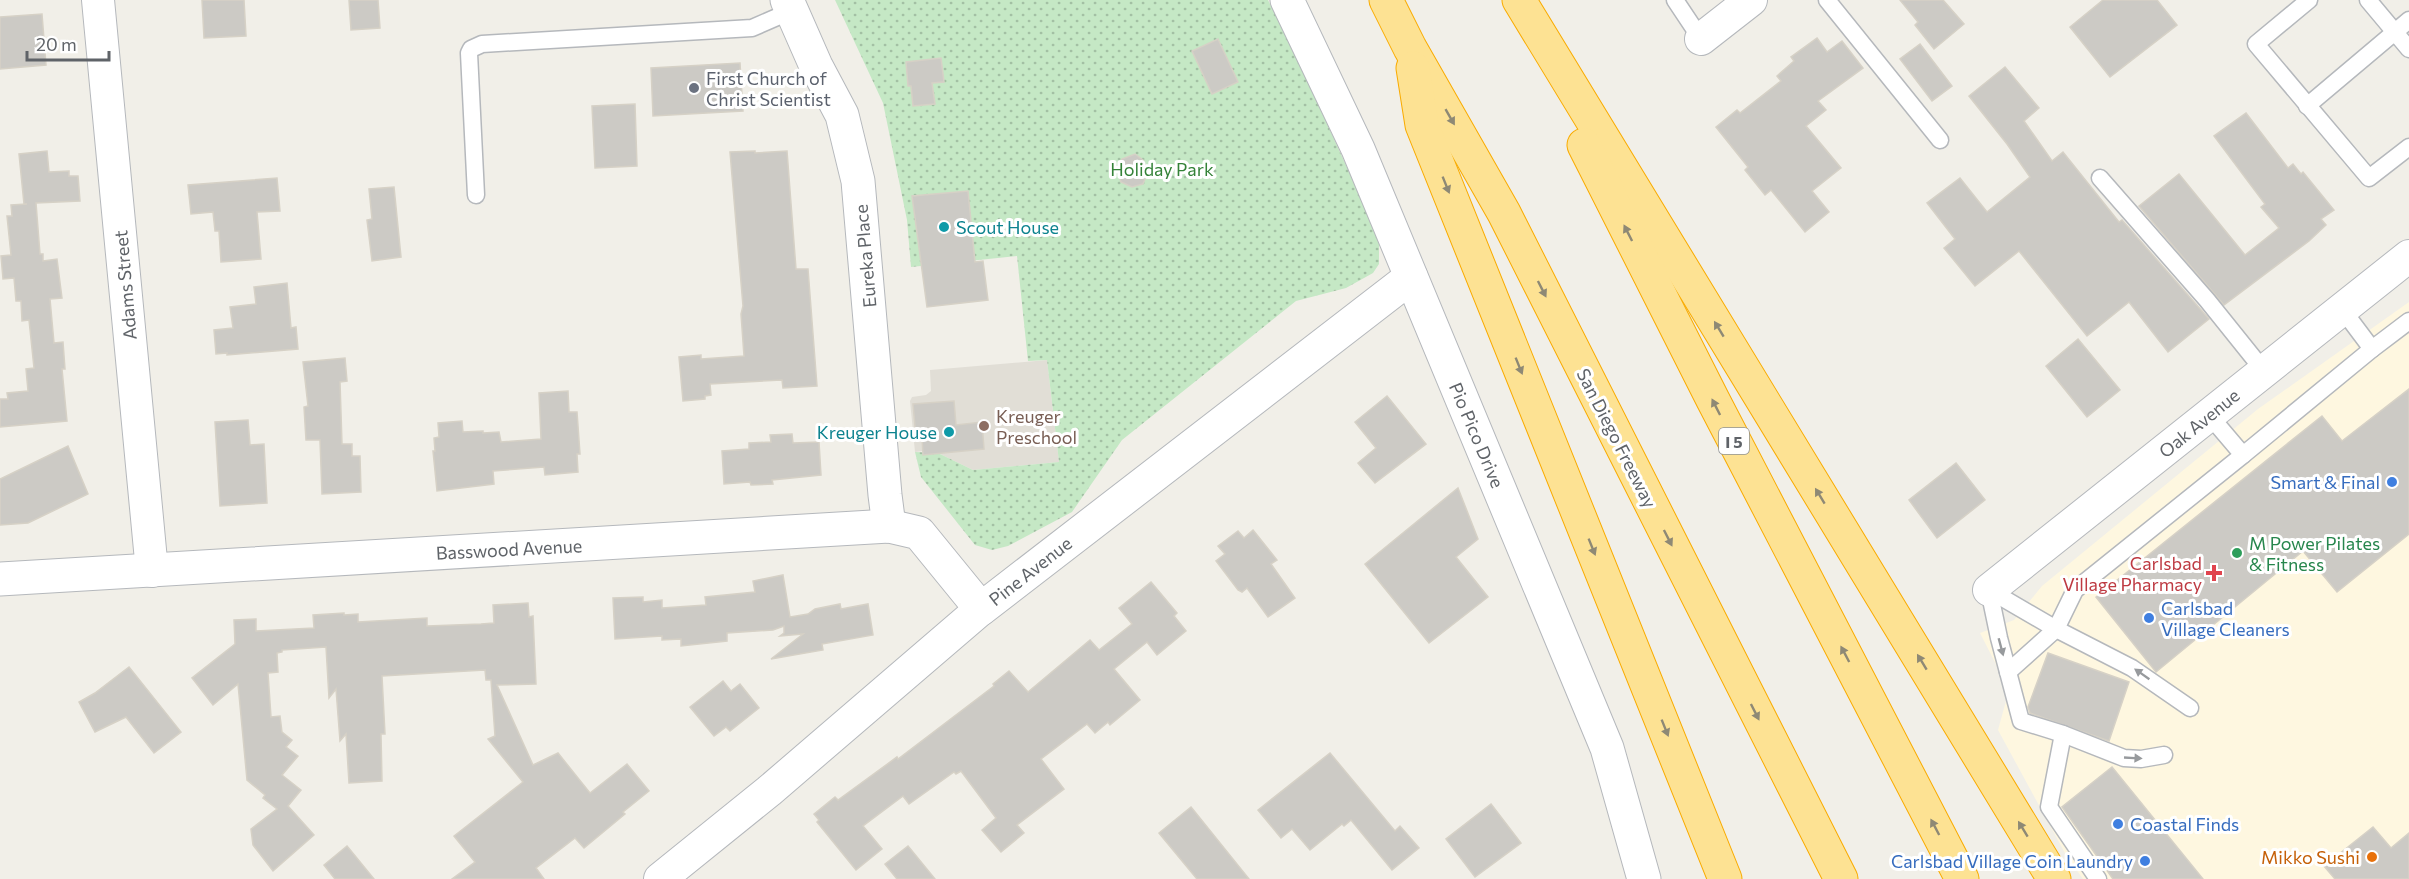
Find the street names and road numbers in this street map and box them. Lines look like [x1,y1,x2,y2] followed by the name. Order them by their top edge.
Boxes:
[850,204,880,308] street label: Eureka Place
[109,229,141,341] street label: Adams Street
[1572,365,1662,511] street label: San Diego Freeway
[1445,379,1509,491] street label: Pio Pico Drive
[2154,384,2244,462] street label: Oak Avenue
[1719,428,1749,454] road number: I 5
[984,532,1076,610] street label: Pine Avenue
[435,534,583,564] street label: Basswood Avenue

